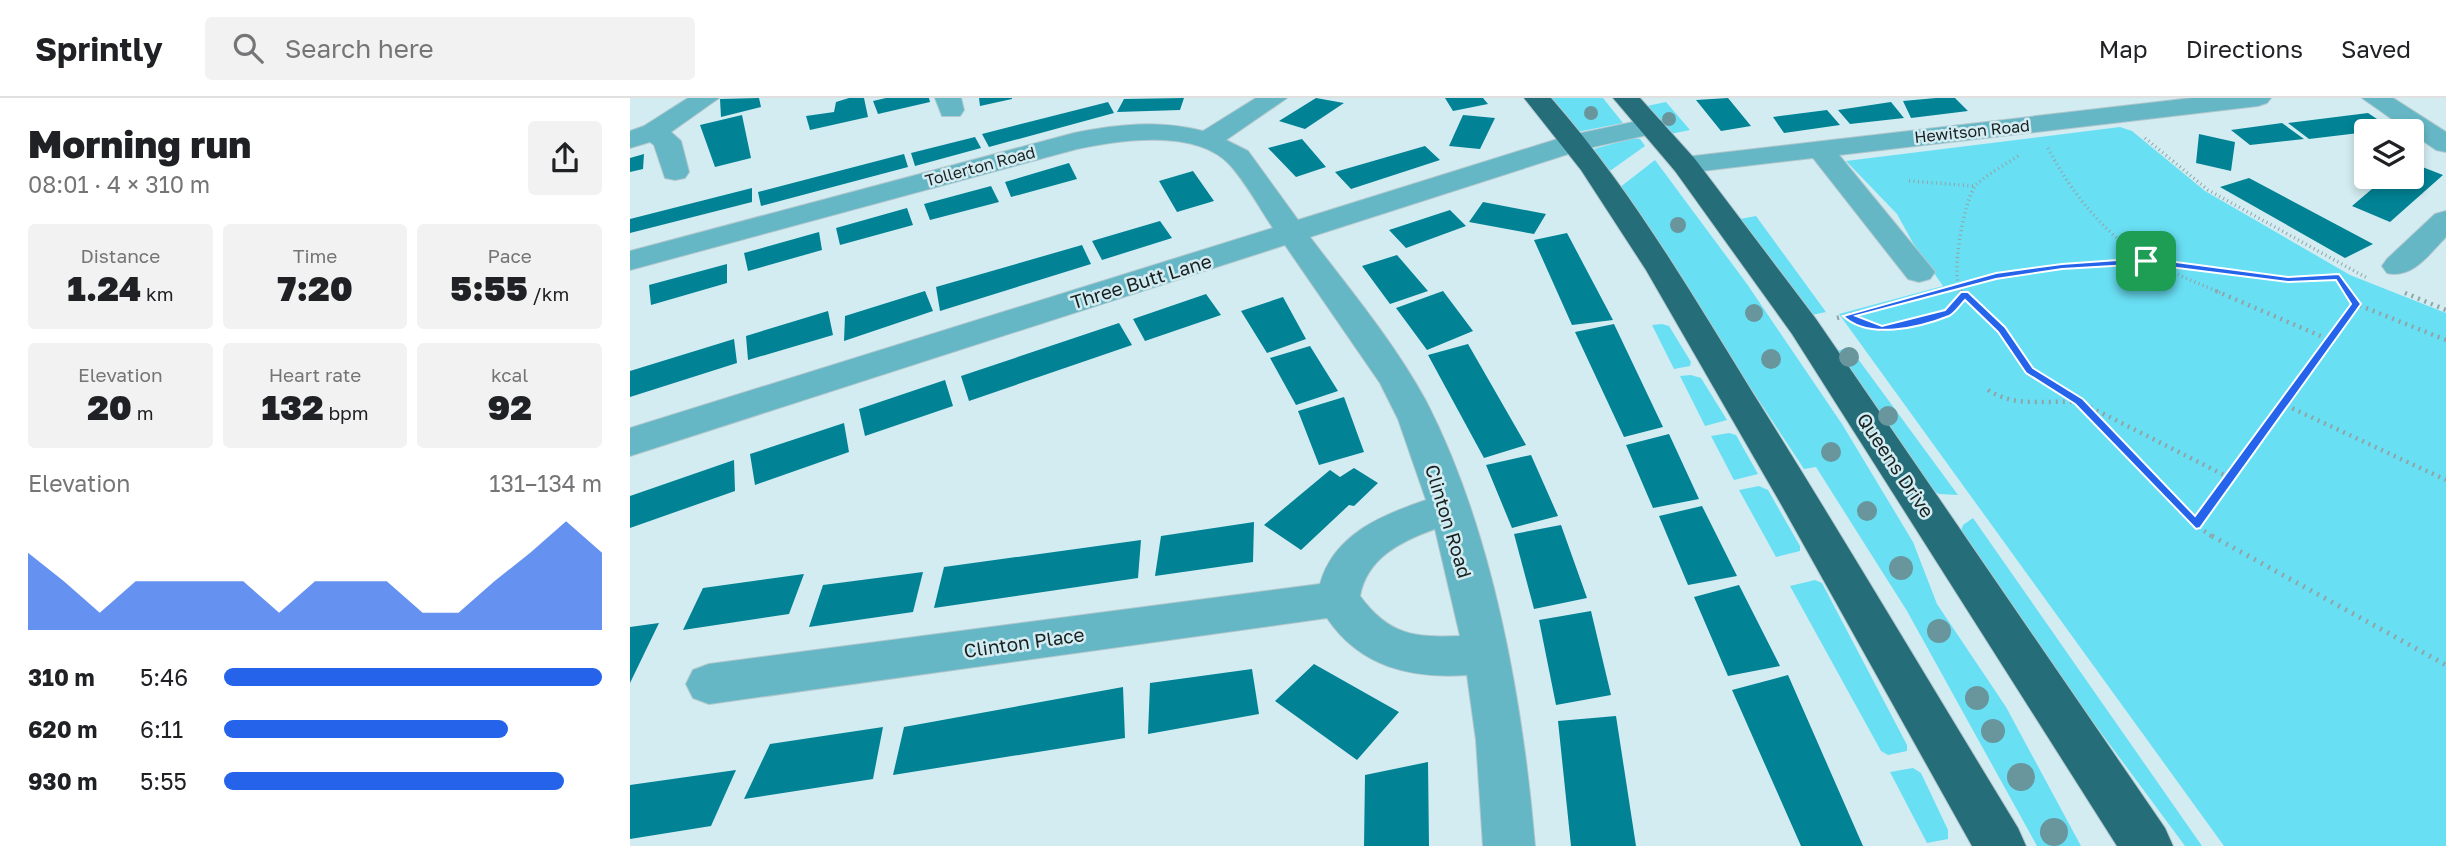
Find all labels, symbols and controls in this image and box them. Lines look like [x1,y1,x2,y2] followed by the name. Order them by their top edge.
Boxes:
[205,17,695,80] search box
[35,29,163,68] text: Sprintly
[229,29,267,67] icon: search
[285,33,434,64] text: Search here
[2099,34,2148,63] text: Map
[2186,34,2303,63] text: Directions
[2341,34,2411,63] text: Saved
[1913,115,2031,147] street label: Hewitson Road
[2354,119,2424,189] map controls
[2354,119,2424,189] button: layers
[28,121,251,166] text: Morning run
[528,121,602,195] button: share
[923,142,1037,190] street label: Tollerton Road
[28,170,210,198] text: 08:01 · 4 × 310 m
[2116,231,2176,291] pin
[2127,242,2165,280] icon: arrive
[80,244,160,267] text: Distance
[293,244,337,267] text: Time
[487,244,532,267] text: Pace
[1068,249,1214,313] street label: Three Butt Lane
[67,267,141,309] text: 1.24
[277,267,353,309] text: 7:20
[450,267,528,309] text: 5:55
[141,282,173,305] text: km
[528,282,569,305] text: /km
[78,363,163,386] text: Elevation
[269,363,361,386] text: Heart rate
[491,363,528,386] text: kcal
[87,386,132,428] text: 20
[261,386,324,428] text: 132
[487,386,532,428] text: 92
[132,401,154,424] text: m
[324,401,369,424] text: bpm
[1853,408,1939,522] street label: Queens Drive
[1421,461,1477,581] street label: Clinton Road
[28,469,130,497] text: Elevation
[489,469,602,497] text: 131–134 m
[962,622,1086,662] street label: Clinton Place
[28,663,95,691] text: 310 m
[140,663,188,691] text: 5:46
[28,715,97,743] text: 620 m
[140,715,183,743] text: 6:11
[28,767,97,795] text: 930 m
[140,767,187,795] text: 5:55

